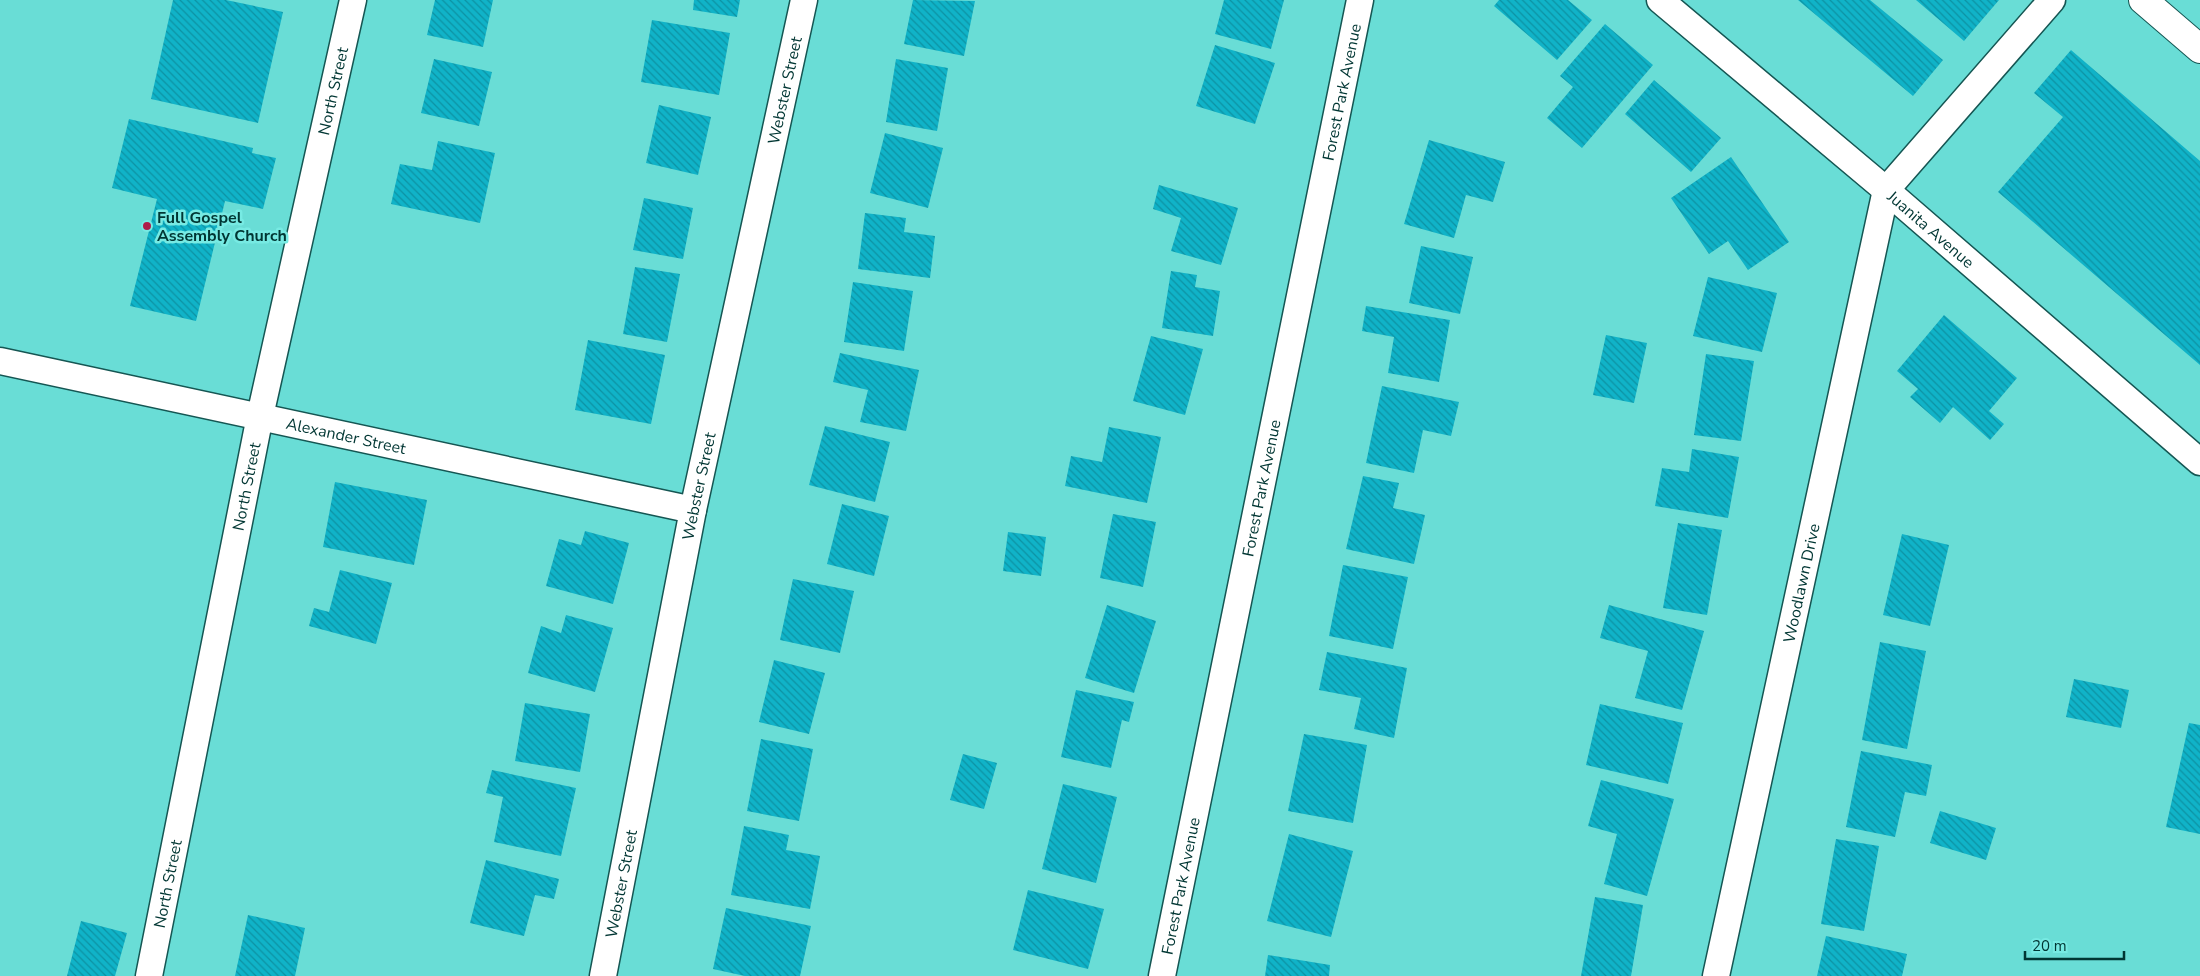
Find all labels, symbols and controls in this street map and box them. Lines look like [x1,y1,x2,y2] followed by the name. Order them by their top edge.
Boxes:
[1318,22,1367,163] street label: Forest Park Avenue
[763,34,808,147] street label: Webster Street
[313,45,354,137] street label: North Street
[1882,185,1979,274] street label: Juanita Avenue
[157,207,287,247] place label: Full Gospel Assembly Church
[141,220,153,232] marker: Full Gospel Assembly Church
[284,413,408,460] street label: Alexander Street
[1237,418,1287,559] street label: Forest Park Avenue
[677,430,722,542] street label: Webster Street
[228,440,267,533] street label: North Street
[1778,522,1826,645] street label: Woodlawn Drive
[1157,815,1206,957] street label: Forest Park Avenue
[601,828,643,940] street label: Webster Street
[149,838,188,930] street label: North Street
[2025,928,2124,960] scale bar
[2032,936,2067,956] text: 20 m

